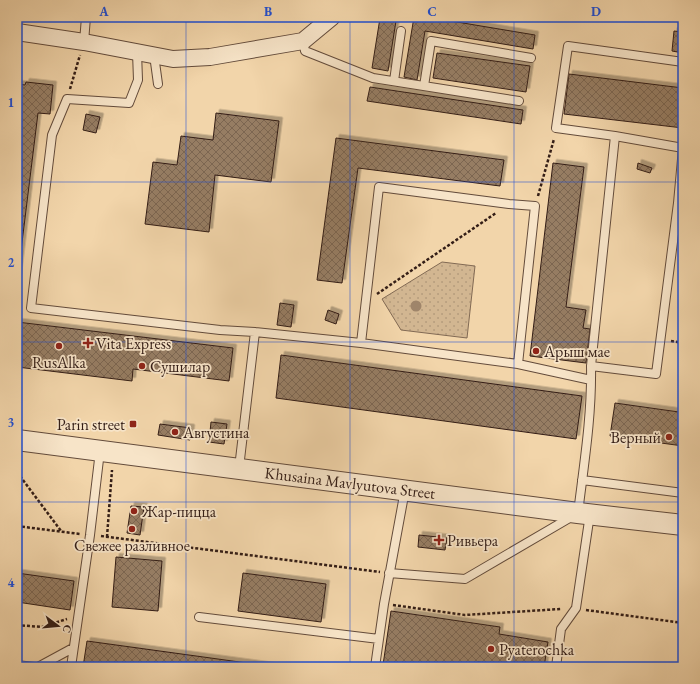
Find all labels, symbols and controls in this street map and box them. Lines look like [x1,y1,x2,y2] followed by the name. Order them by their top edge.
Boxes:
[98,3,109,20] text: A
[264,3,272,20] text: B
[427,3,437,20] text: C
[591,3,601,20] text: D
[8,94,15,111] text: 1
[8,254,15,271] text: 2
[96,333,171,354] place label: Vita Express
[83,338,93,348] marker: Vita Express
[54,341,64,351] marker: RusAlka
[543,341,610,362] place label: Арыш мае
[531,346,541,356] marker: Арыш мае
[32,352,87,373] place label: RusAlka
[150,356,210,377] place label: Сушилар
[137,361,147,371] marker: Сушилар
[8,414,15,431] text: 3
[57,414,125,435] place label: Parin street
[128,419,138,429] marker: Parin street
[182,422,250,443] place label: Августина
[170,427,180,437] marker: Августина
[611,427,662,448] place label: Верный
[664,432,674,442] marker: Верный
[263,462,437,504] street label: Khusaina Mavlyutova Street
[141,501,217,522] place label: Жар-пицца
[129,506,139,516] marker: Жар-пицца
[127,524,137,534] marker: Свежее разливное
[447,530,499,551] place label: Ривьера
[74,535,190,556] place label: Свежее разливное
[434,535,444,545] marker: Ривьера
[8,574,15,591] text: 4
[38,606,78,646] north arrow
[60,623,75,635] text: С
[499,639,575,660] place label: Pyaterochka
[486,644,496,654] marker: Pyaterochka

